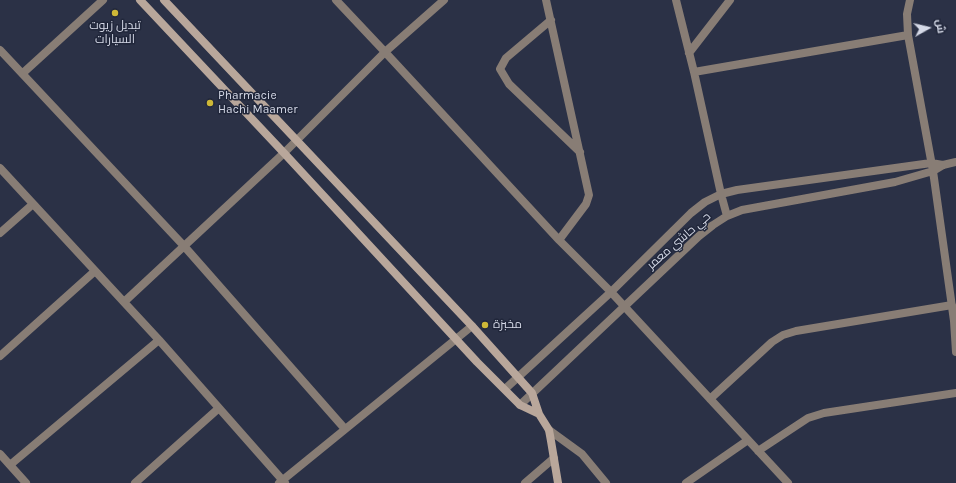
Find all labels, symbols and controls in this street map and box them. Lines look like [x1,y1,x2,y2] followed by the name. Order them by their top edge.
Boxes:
[110,8,120,18] marker: تبديل زيوت السيارات
[908,8,948,48] north arrow
[933,18,948,34] text: ش
[89,19,141,47] place label: تبديل زيوت السيارات
[218,89,298,117] place label: Pharmacie Hachi Maamer
[205,98,215,108] marker: Pharmacie Hachi Maamer
[644,209,714,273] street label: حي حاشي معمر
[493,318,522,332] place label: مخبزة
[480,320,490,330] marker: مخبزة

